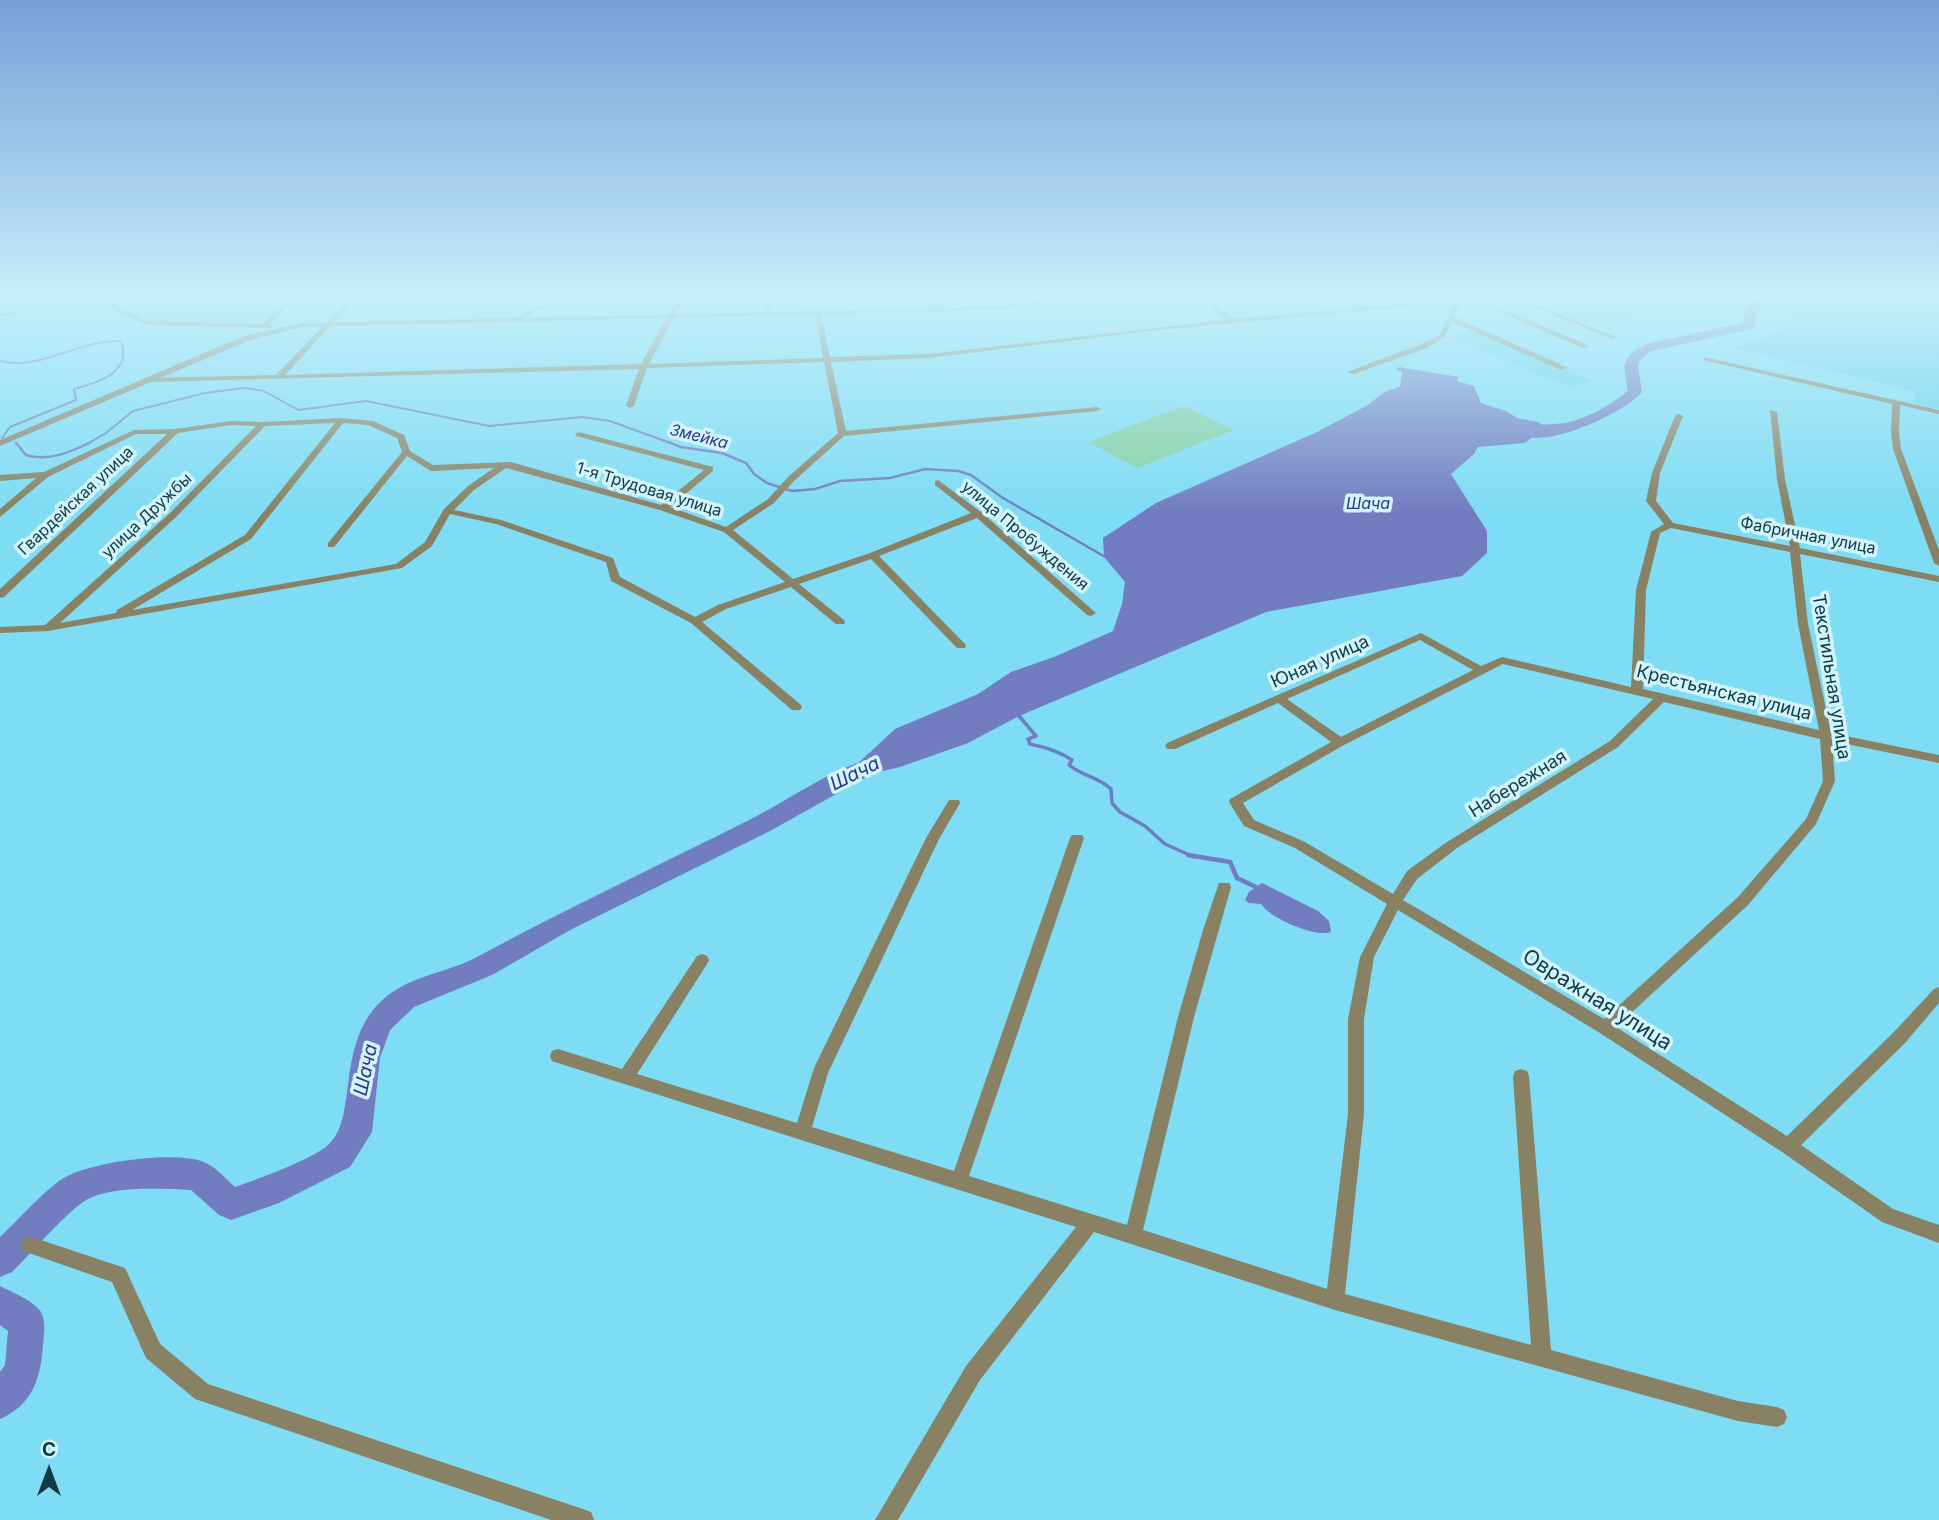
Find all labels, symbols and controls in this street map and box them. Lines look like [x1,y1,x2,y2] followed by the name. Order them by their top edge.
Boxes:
[668,421,730,453] water label: Змейка
[14,443,138,559] street label: Гвардейская улица
[574,459,724,521] street label: 1-я Трудовая улица
[98,470,196,562] street label: улица Дружбы
[958,477,1092,595] street label: улица Пробуждения
[1346,494,1390,514] water label: Шача
[1739,513,1877,559] street label: Фабричная улица
[1807,593,1855,761] street label: Текстильная улица
[1268,631,1372,693] street label: Юная улица
[1634,661,1814,725] street label: Крестьянская улица
[1465,745,1571,823] street label: Набережная
[826,752,884,796] water label: Шача
[1518,944,1676,1056] street label: Овражная улица
[349,1042,383,1098] water label: Шача
[14,1436,84,1506] north arrow
[42,1438,56,1461] text: С

